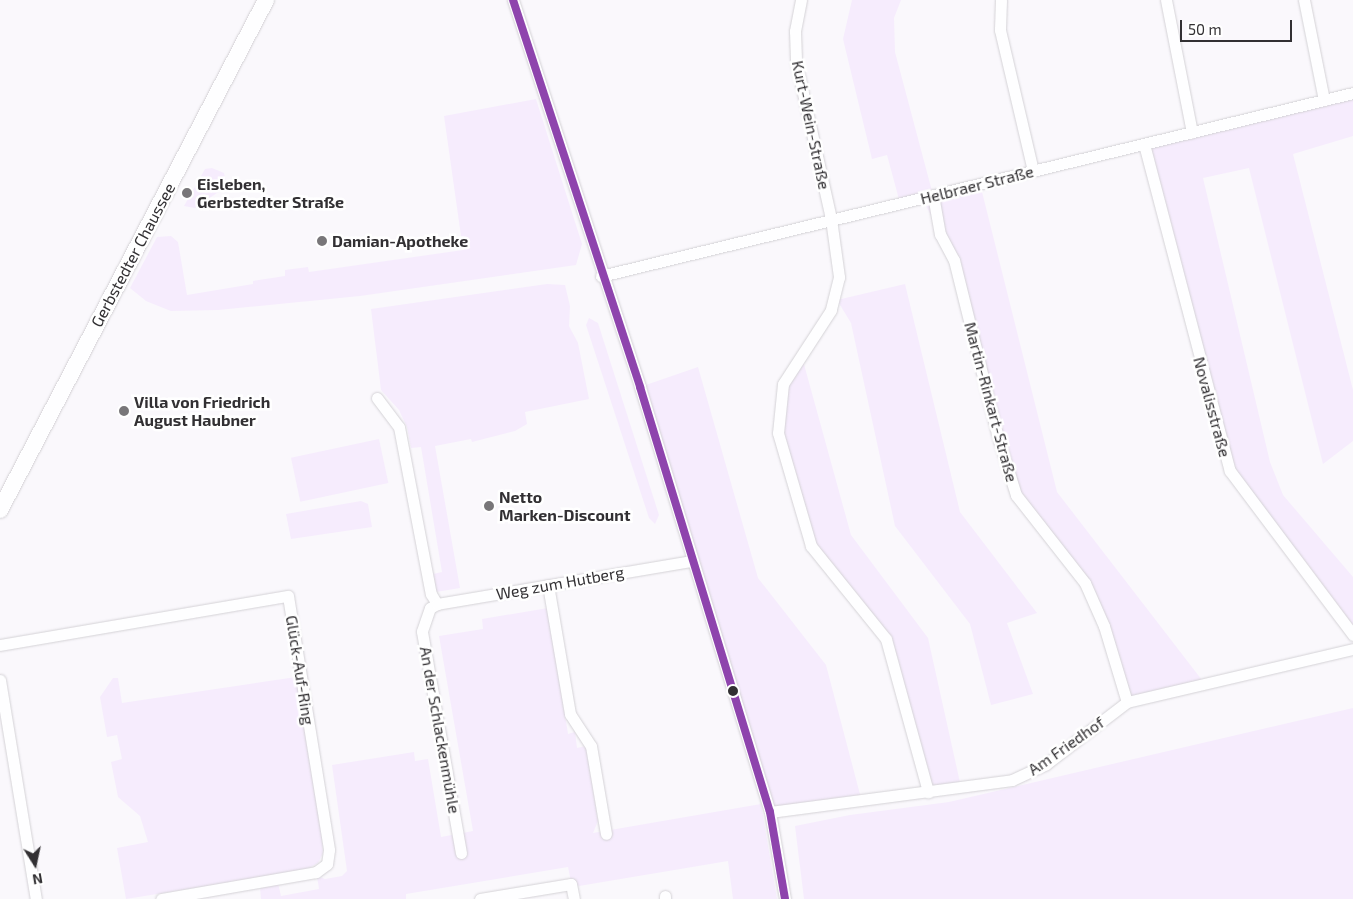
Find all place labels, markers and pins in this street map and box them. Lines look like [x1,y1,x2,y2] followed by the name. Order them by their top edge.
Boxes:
[197,174,344,212] place label: Eisleben, Gerbstedter Straße
[181,187,193,199] marker: Eisleben, Gerbstedter Straße
[332,231,468,251] place label: Damian-Apotheke
[316,235,328,247] marker: Damian-Apotheke
[134,392,271,430] place label: Villa von Friedrich August Haubner
[118,405,130,417] marker: Villa von Friedrich August Haubner
[499,487,630,525] place label: Netto Marken-Discount
[483,500,495,512] marker: Netto Marken-Discount
[728,686,738,696] unlabelled marker

